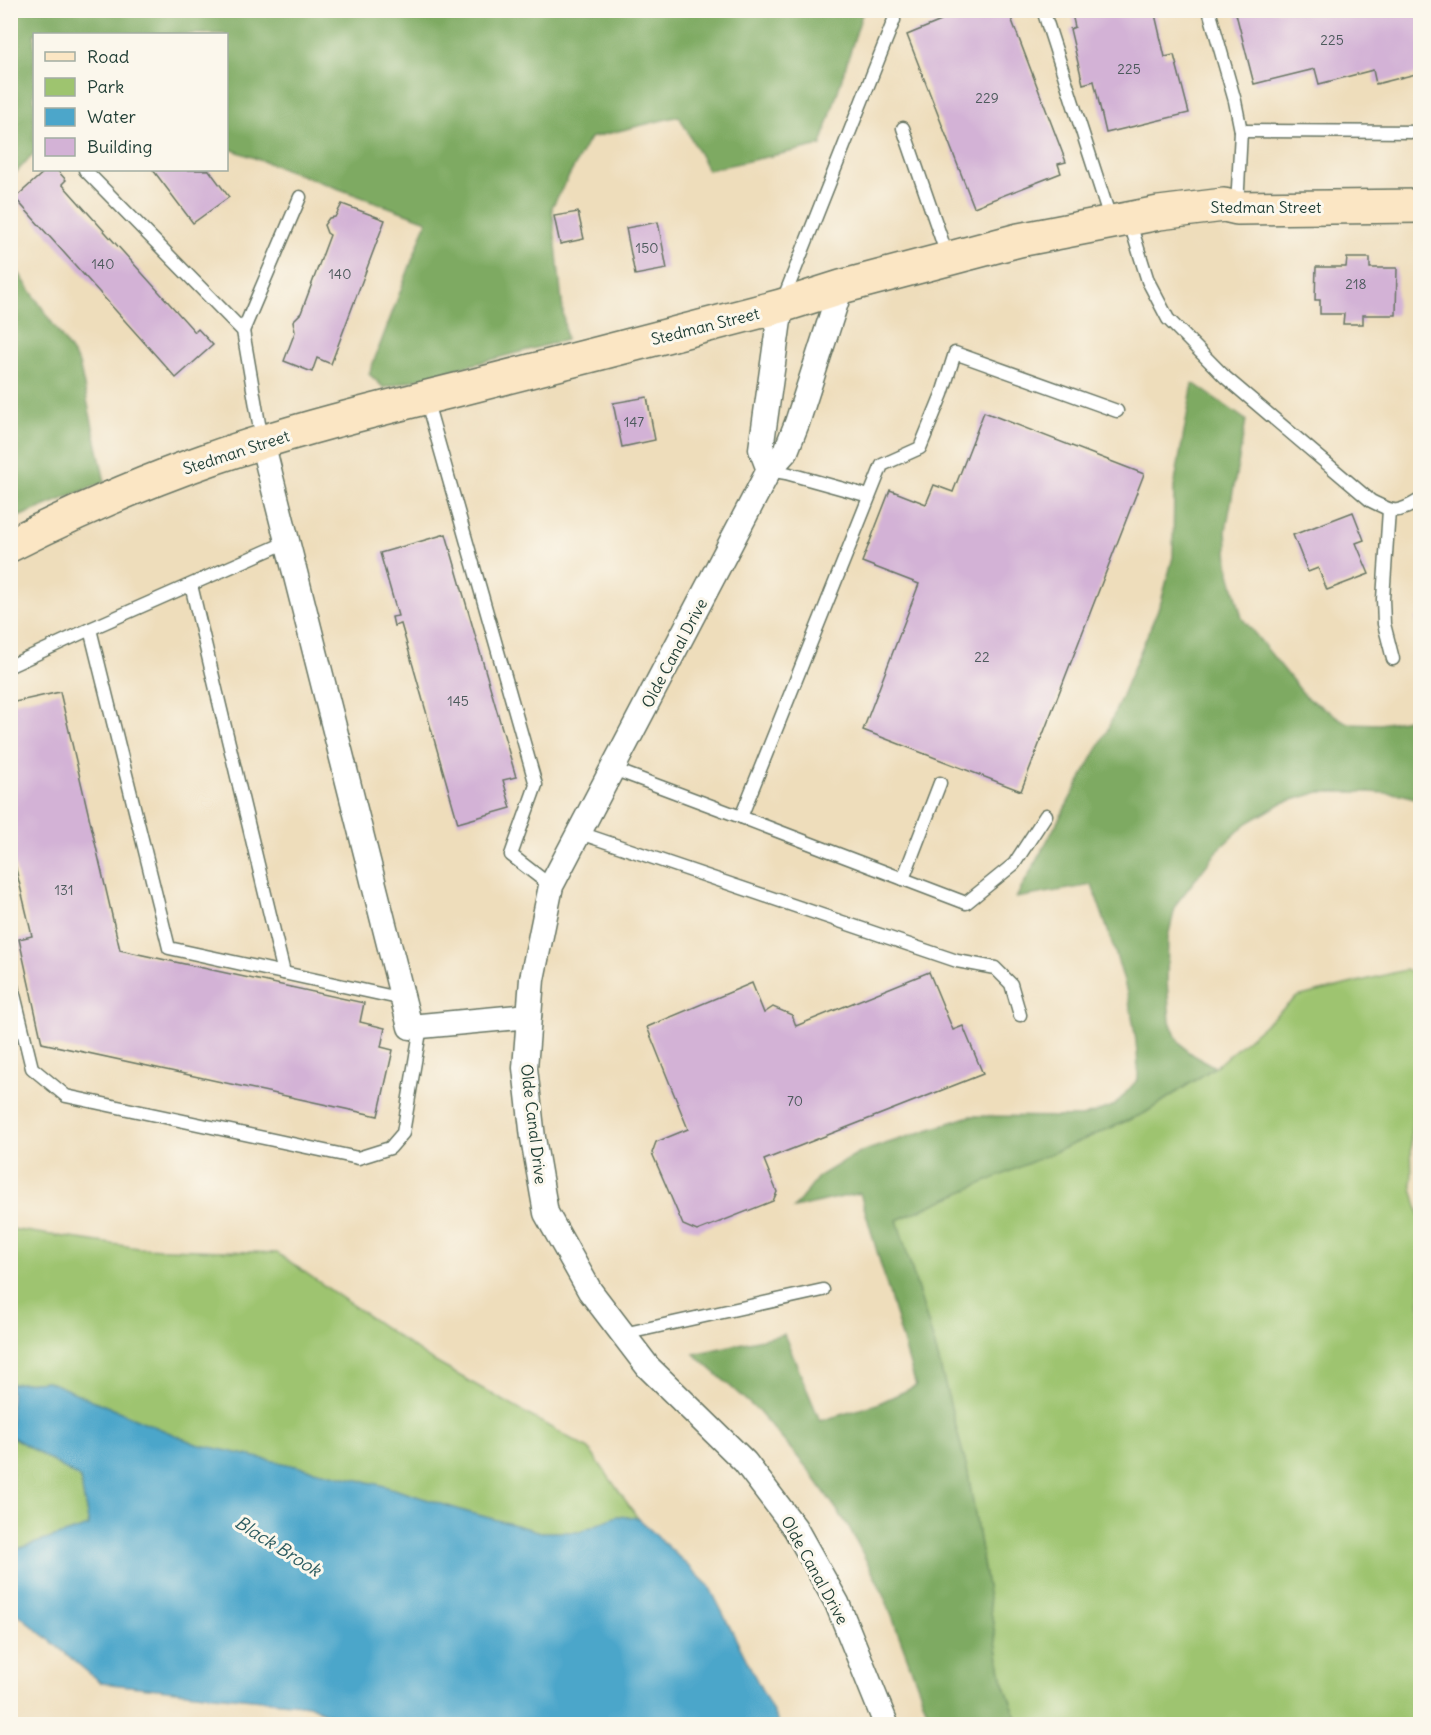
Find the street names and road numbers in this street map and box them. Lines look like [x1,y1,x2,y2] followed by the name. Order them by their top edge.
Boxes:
[1211,197,1322,217] street label: Stedman Street
[649,303,762,349] street label: Stedman Street
[180,425,292,479] street label: Stedman Street
[637,595,711,711] street label: Olde Canal Drive
[517,1063,551,1185] street label: Olde Canal Drive
[777,1512,853,1628] street label: Olde Canal Drive

